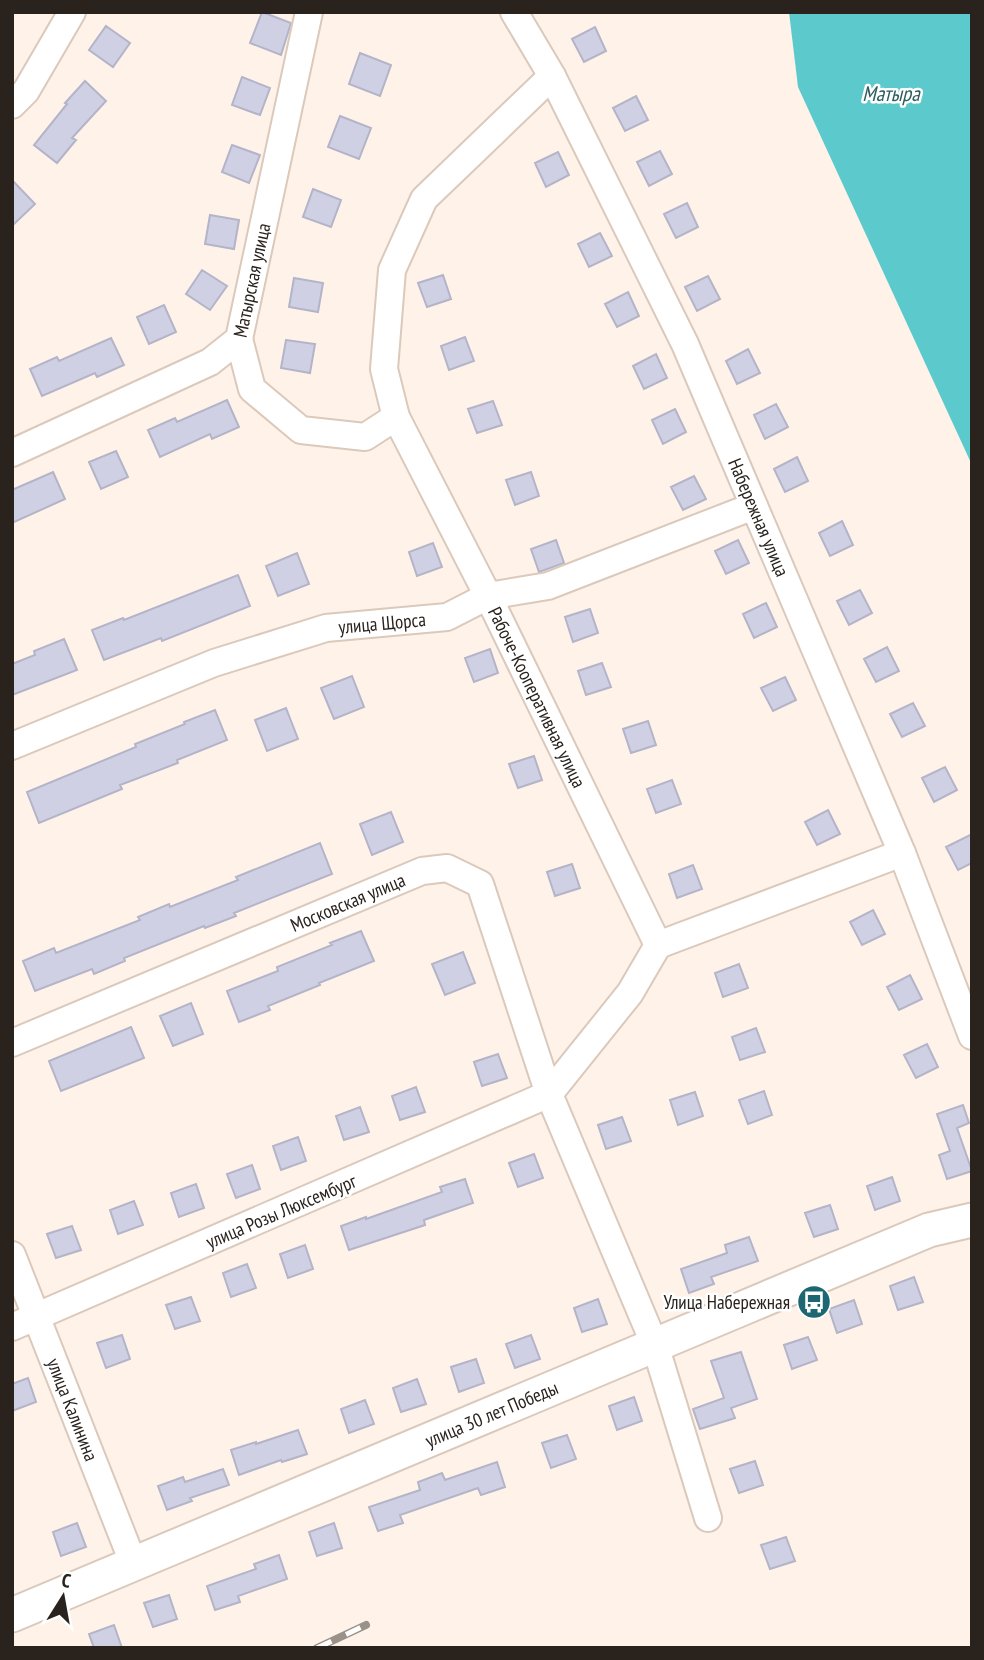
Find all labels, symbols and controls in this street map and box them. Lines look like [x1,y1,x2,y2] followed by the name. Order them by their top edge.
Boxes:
[862,80,921,107] water label: Матыра
[228,221,275,340] street label: Матырская улица
[723,455,795,580] street label: Набережная улица
[483,603,591,792] street label: Рабоче-Кооперативная улица
[337,607,427,639] street label: улица Щорса
[287,867,409,937] street label: Московская улица
[202,1168,360,1254] street label: улица Розы Люксембург
[795,1283,833,1321] bus stop icon: Улица Набережная
[663,1290,790,1314] place label: Улица Набережная
[42,1355,104,1464] street label: улица Калинина
[421,1375,562,1452] street label: улица 30 лет Победы
[28,1562,98,1632] north arrow
[60,1568,73,1593] text: С

